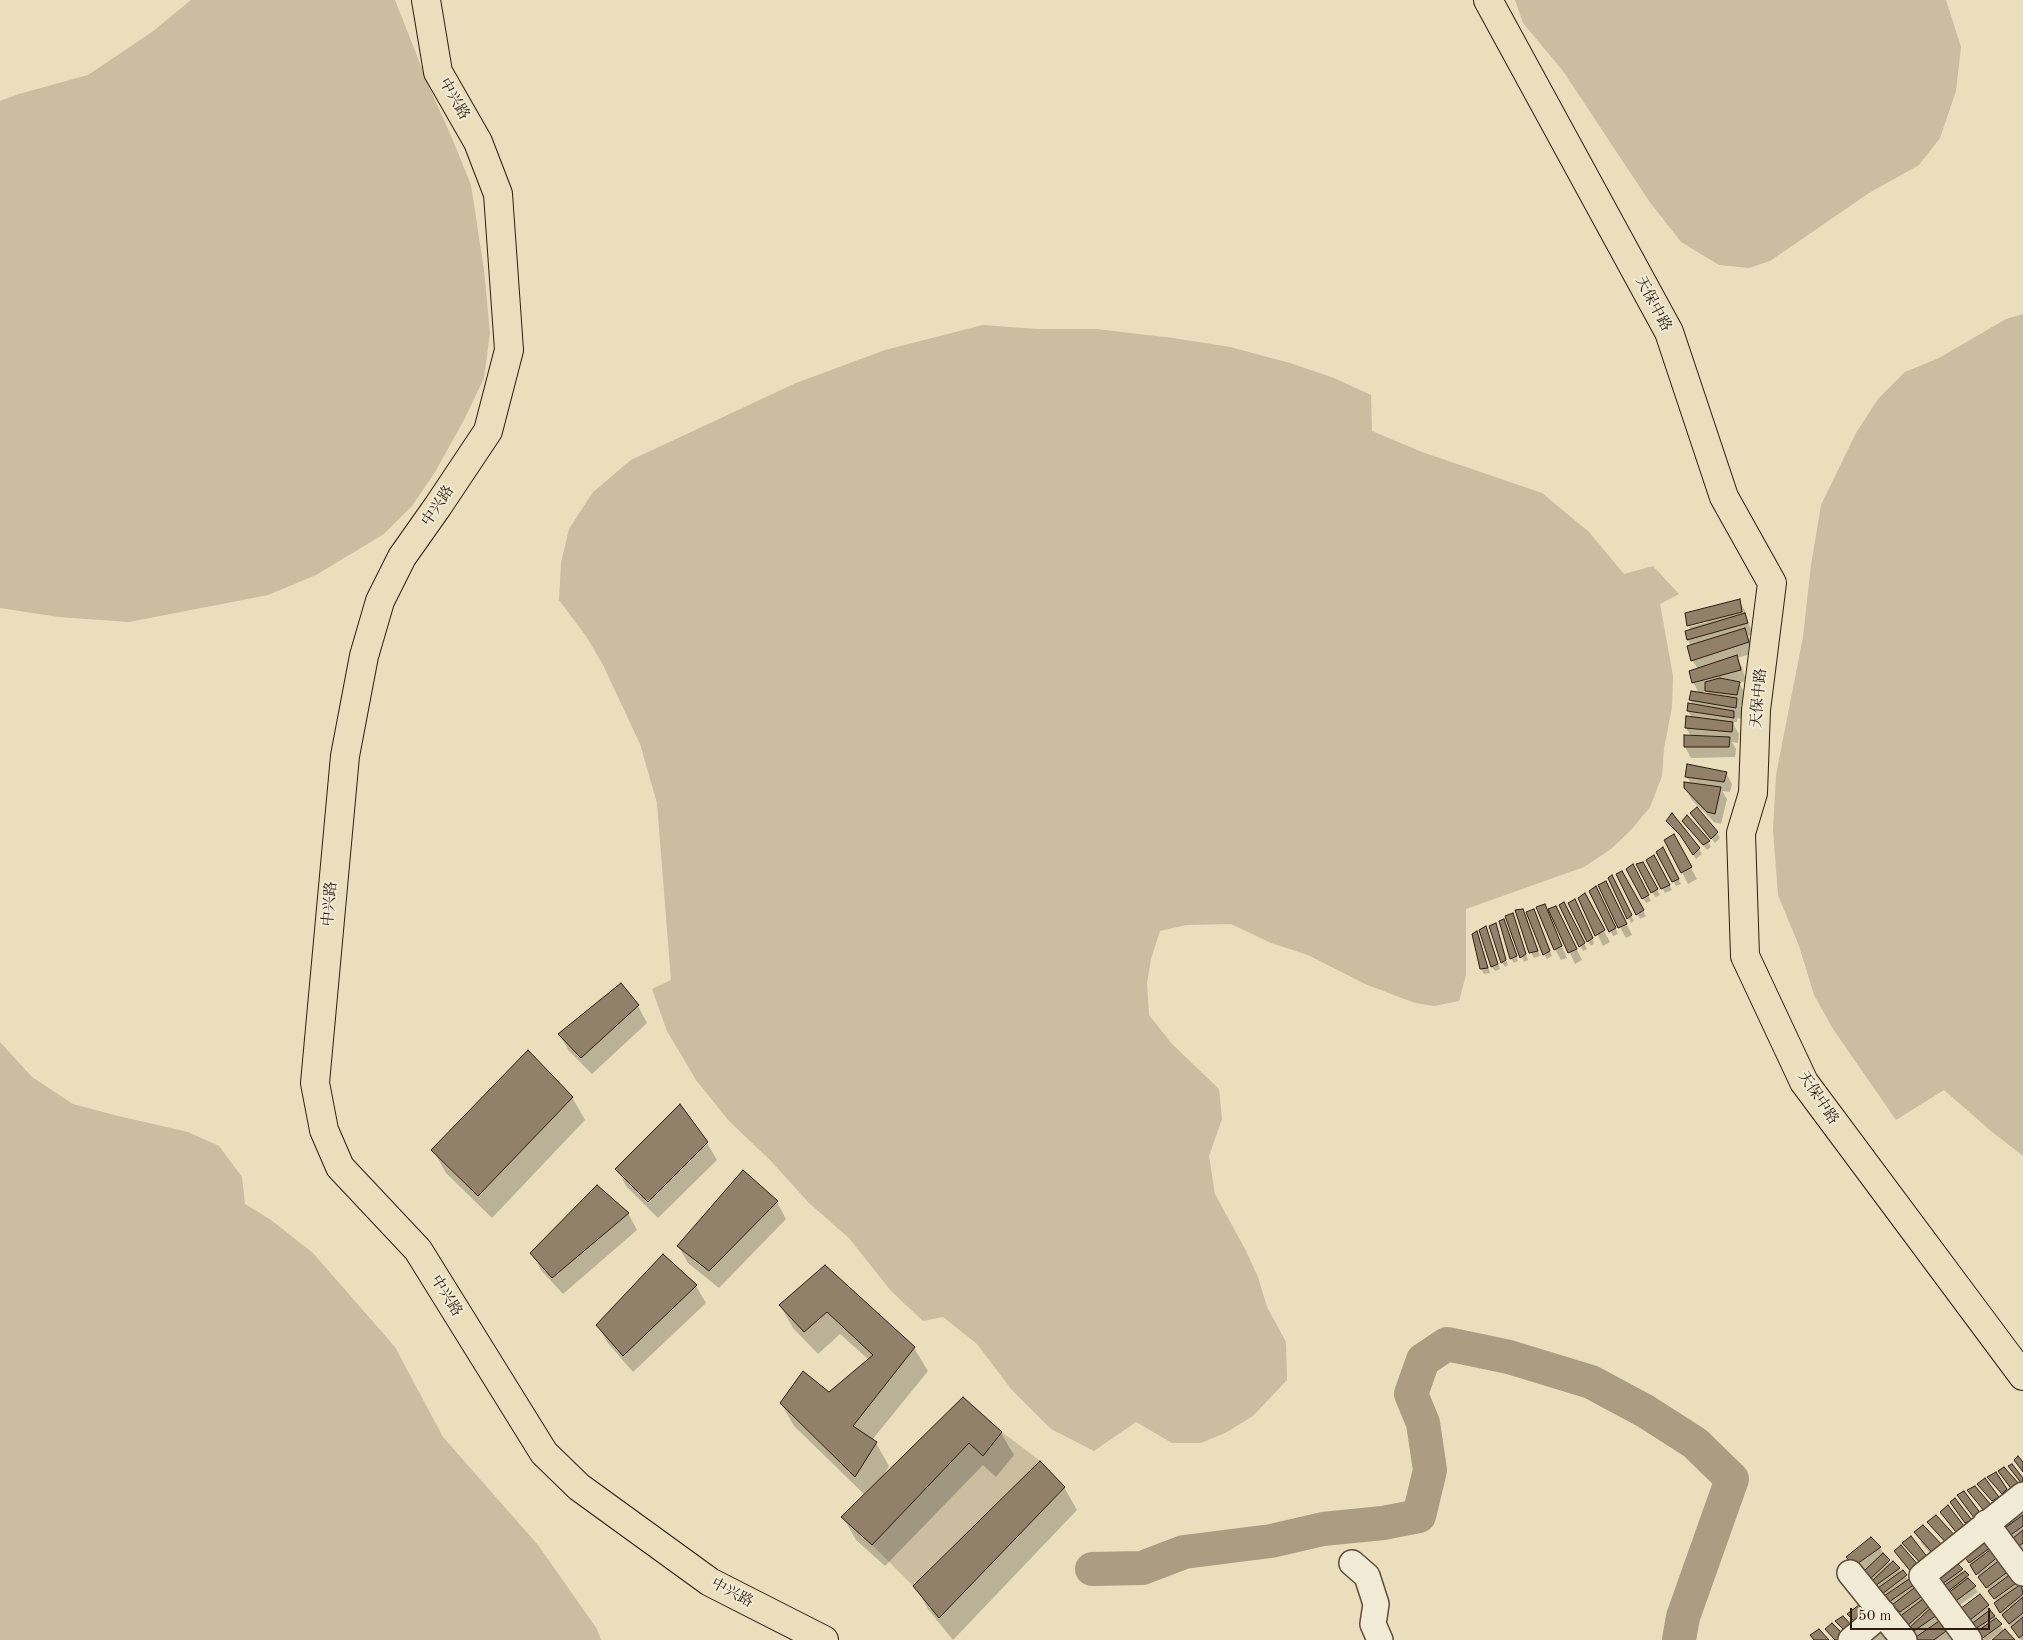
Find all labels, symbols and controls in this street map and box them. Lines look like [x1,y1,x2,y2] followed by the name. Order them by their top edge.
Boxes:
[435,75,473,123] street label: 中兴路
[1631,273,1675,335] street label: 天保中路
[418,482,458,530] street label: 中兴路
[1747,667,1771,729] street label: 天保中路
[319,881,341,927] street label: 中兴路
[1794,1068,1842,1128] street label: 天保中路
[426,1272,466,1320] street label: 中兴路
[708,1574,756,1612] street label: 中兴路
[1853,1598,1993,1630] scale bar
[1858,1609,1892,1624] text: 50 m

